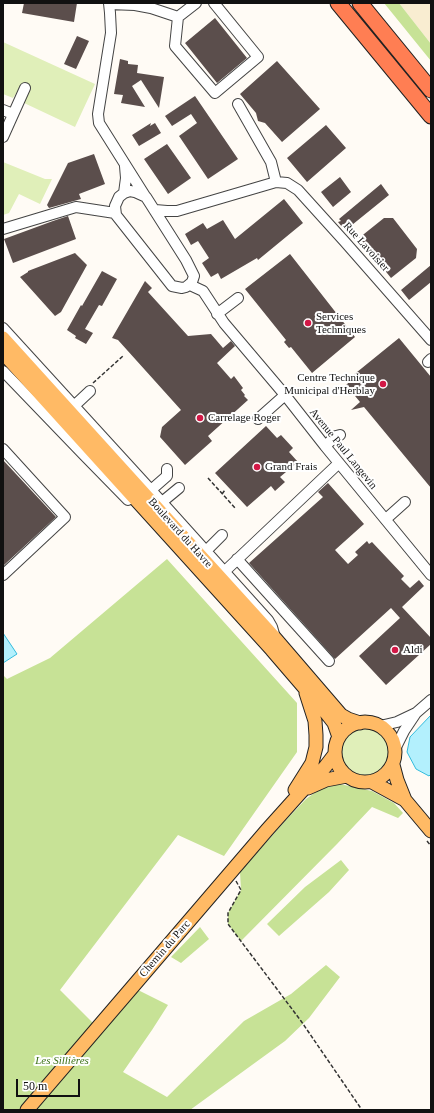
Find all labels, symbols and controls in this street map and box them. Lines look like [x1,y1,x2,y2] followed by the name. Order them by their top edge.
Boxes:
[340,220,392,274] street label: Rue Lavoisier
[316,310,366,336] place label: Services Techniques
[303,318,313,328] marker: Services Techniques
[284,371,375,397] place label: Centre Technique Municipal d'Herblay
[378,379,388,389] marker: Centre Technique Municipal d'Herblay
[306,406,380,492] street label: Avenue Paul Langevin
[208,411,280,425] place label: Carrelage Roger
[195,413,205,423] marker: Carrelage Roger
[265,460,317,474] place label: Grand Frais
[252,462,262,472] marker: Grand Frais
[145,495,215,571] street label: Boulevard du Havre
[403,643,423,657] place label: Aldi
[390,645,400,655] marker: Aldi
[137,918,193,980] street label: Chemin du Parc
[35,1054,89,1068] park label: Les Sillières
[18,1071,82,1097] scale bar
[23,1079,47,1093] text: 50 m

